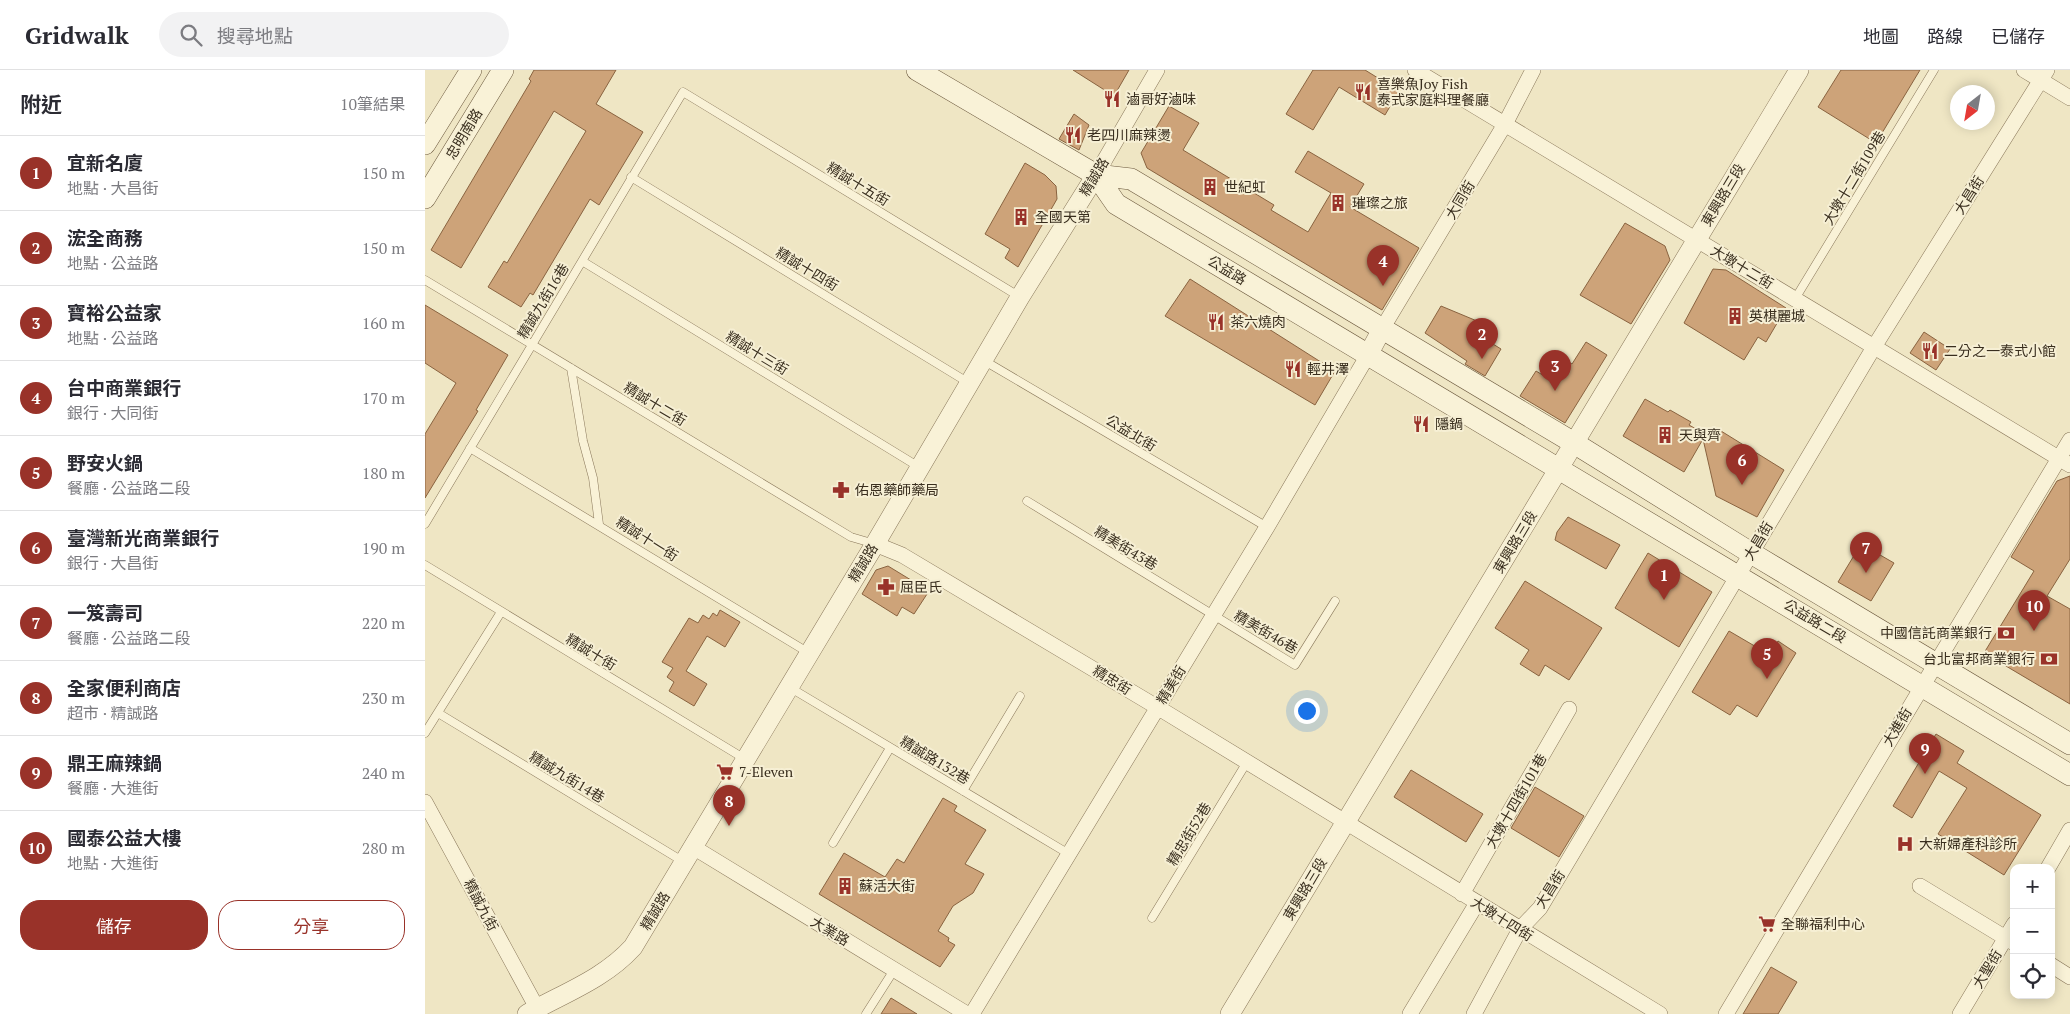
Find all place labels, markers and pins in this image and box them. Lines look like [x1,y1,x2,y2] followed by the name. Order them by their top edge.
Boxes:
[1377,74,1489,109] place label: 喜樂魚Joy Fish 泰式家庭料理餐廳
[1353,82,1373,102] restaurant icon: 喜樂魚Joy Fish 泰式家庭料理餐廳
[1102,89,1122,109] restaurant icon: 滷哥好滷味
[1126,89,1196,108] place label: 滷哥好滷味
[1063,125,1083,145] restaurant icon: 老四川麻辣燙
[1087,125,1171,144] place label: 老四川麻辣燙
[1200,177,1220,197] building icon: 世紀虹
[1224,177,1266,196] place label: 世紀虹
[1328,193,1348,213] building icon: 璀璨之旅
[1352,193,1408,212] place label: 璀璨之旅
[1011,207,1031,227] building icon: 全國天第
[1035,207,1091,226] place label: 全國天第
[1367,245,1399,286] pin: 4
[1725,306,1745,326] building icon: 英棋麗城
[1749,306,1805,325] place label: 英棋麗城
[1206,312,1226,332] restaurant icon: 茶六燒肉
[1230,312,1286,331] place label: 茶六燒肉
[1466,318,1498,359] pin: 2
[1920,341,1940,361] restaurant icon: 二分之一泰式小館
[1944,341,2056,360] place label: 二分之一泰式小館
[1539,350,1571,391] pin: 3
[1283,359,1303,379] restaurant icon: 輕井澤
[1307,359,1349,378] place label: 輕井澤
[1411,414,1431,434] restaurant icon: 隱鍋
[1435,414,1463,433] place label: 隱鍋
[1655,425,1675,445] building icon: 天與齊
[1679,425,1721,444] place label: 天與齊
[1726,444,1758,485] pin: 6
[831,480,851,500] pharmacy icon: 佑恩藥師藥局
[855,480,939,499] place label: 佑恩藥師藥局
[1850,532,1882,573] pin: 7
[1648,559,1680,600] pin: 1
[876,577,896,597] pharmacy icon: 屈臣氏
[900,577,942,596] place label: 屈臣氏
[2018,590,2050,631] pin: 10
[1880,623,1992,642] place label: 中國信託商業銀行
[1996,623,2016,643] bank icon: 中國信託商業銀行
[1751,638,1783,679] pin: 5
[1923,649,2035,668] place label: 台北富邦商業銀行
[2039,649,2059,669] bank icon: 台北富邦商業銀行
[1909,733,1941,774] pin: 9
[715,762,735,782] supermarket icon: 7-Eleven
[739,762,794,781] place label: 7-Eleven
[713,785,745,826] pin: 8
[1895,834,1915,854] hospital icon: 大新婦產科診所
[1919,834,2017,853] place label: 大新婦產科診所
[835,876,855,896] building icon: 蘇活大街
[859,876,915,895] place label: 蘇活大街
[1757,914,1777,934] supermarket icon: 全聯福利中心
[1781,914,1865,933] place label: 全聯福利中心

